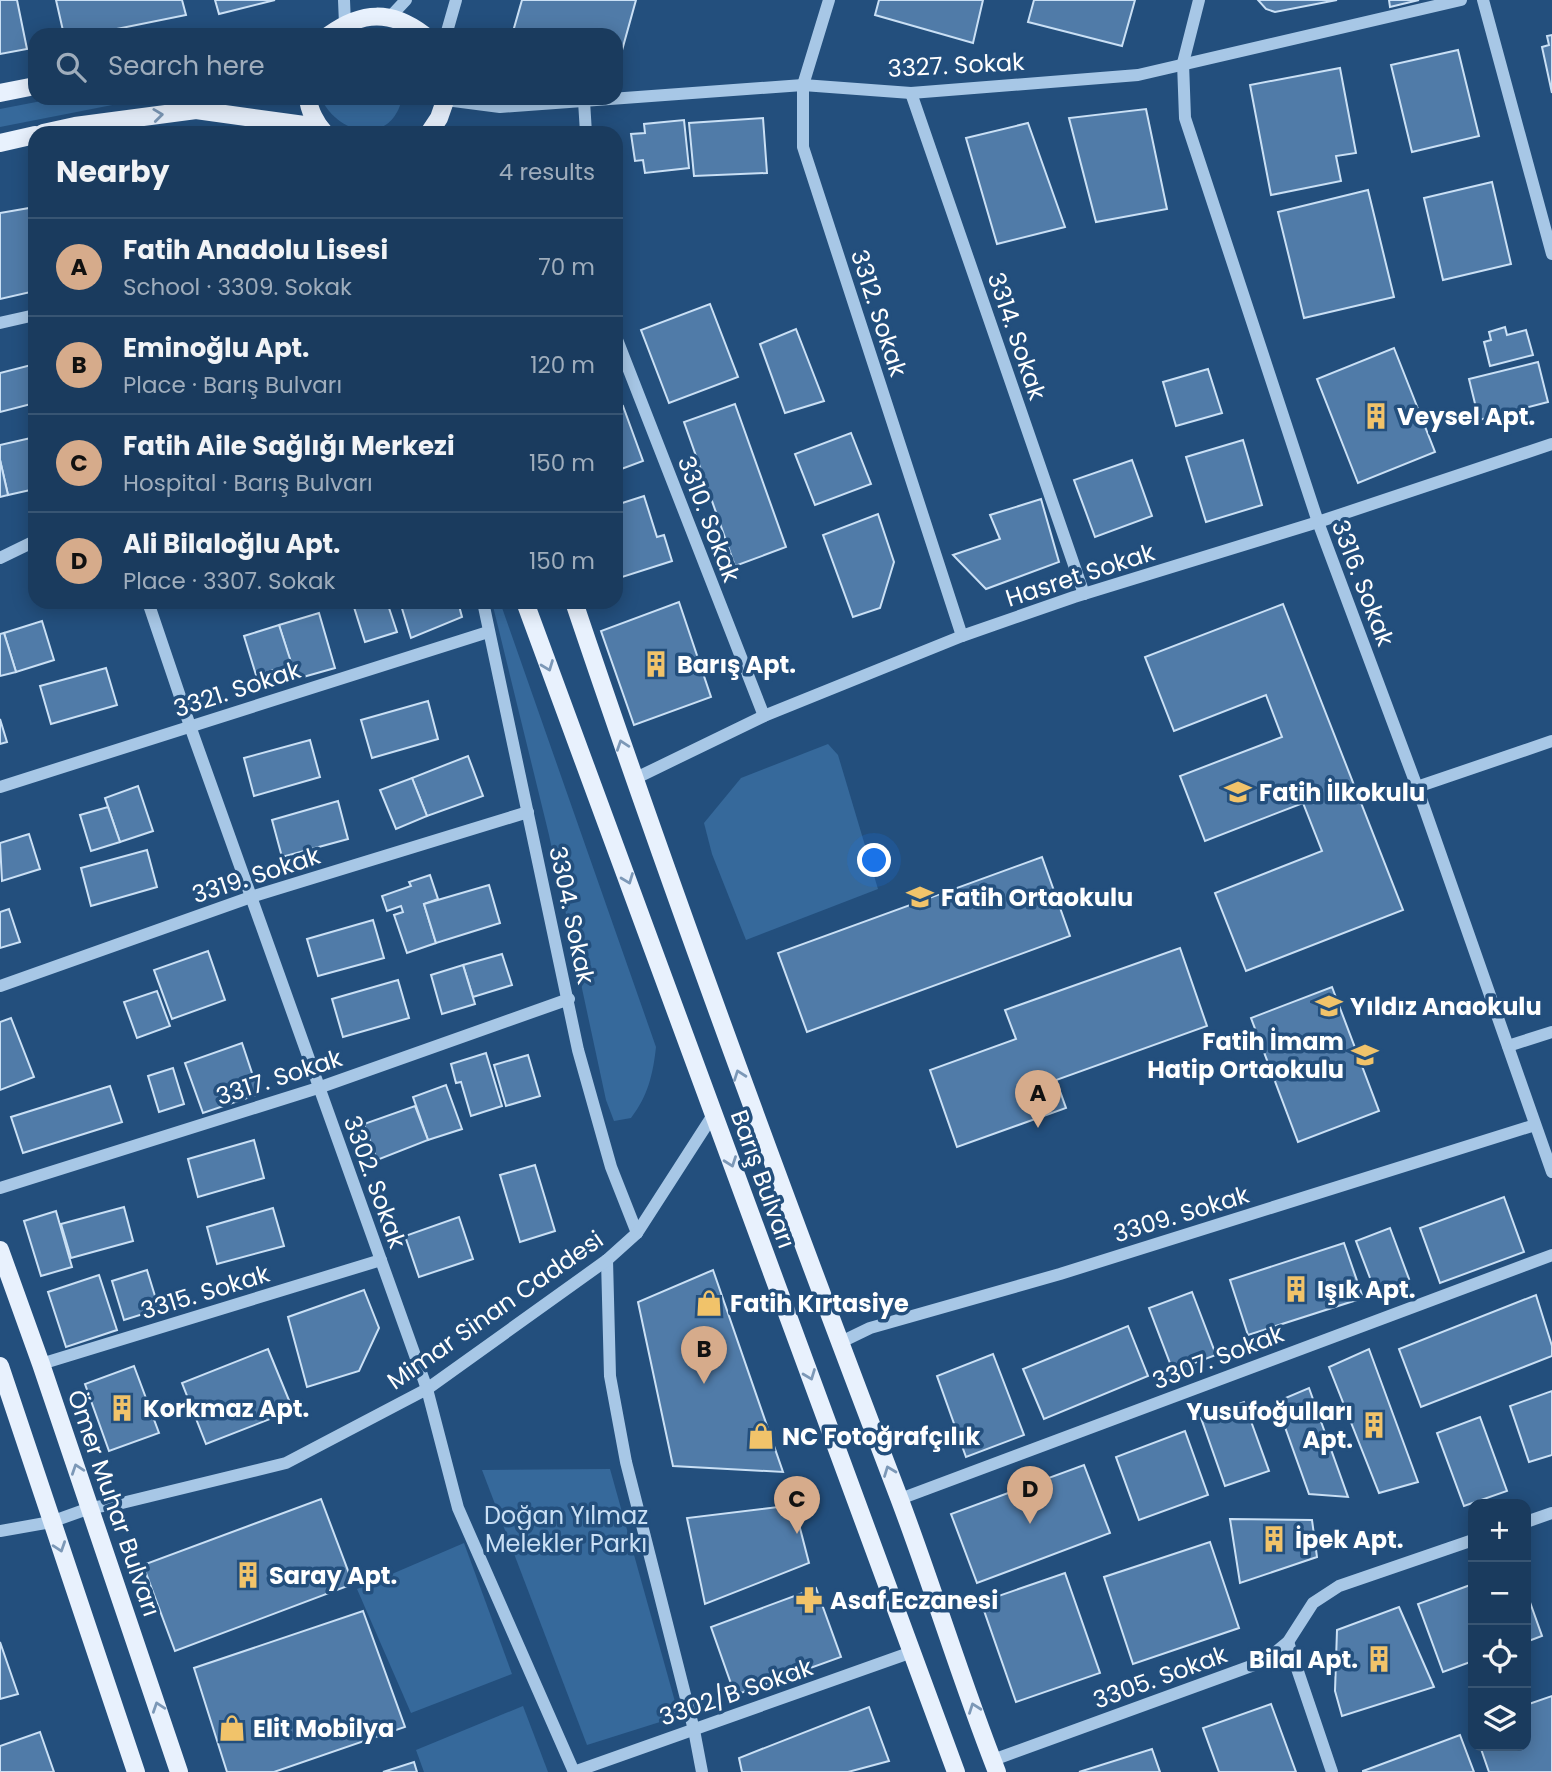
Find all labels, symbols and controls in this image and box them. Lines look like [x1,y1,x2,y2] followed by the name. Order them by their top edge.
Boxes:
[28,28,623,105] search box
[887,45,1026,85] street label: 3327. Sokak
[52,48,90,86] icon: search
[108,48,265,84] text: Search here
[153,107,164,122] one-way arrow
[56,150,170,193] text: Nearby
[499,156,595,188] text: 4 results
[123,232,388,268] text: Fatih Anadolu Lisesi
[843,245,915,381] street label: 3312. Sokak
[71,251,87,283] text: A
[538,251,595,283] text: 70 m
[980,268,1054,405] street label: 3314. Sokak
[123,271,352,303] text: School · 3309. Sokak
[123,330,309,366] text: Eminoğlu Apt.
[71,349,87,381] text: B
[530,349,595,381] text: 120 m
[123,369,342,401] text: Place · Barış Bulvarı
[1397,400,1535,433] place label: Veysel Apt.
[1361,401,1391,431] building icon: Veysel Apt.
[123,428,455,464] text: Fatih Aile Sağlığı Merkezi
[70,447,88,479] text: C
[529,447,595,479] text: 150 m
[670,451,748,588] street label: 3310. Sokak
[123,467,373,499] text: Hospital · Barış Bulvarı
[1324,515,1402,652] street label: 3316. Sokak
[123,526,340,562] text: Ali Bilaloğlu Apt.
[1001,535,1159,615] street label: Hasret Sokak
[71,545,87,577] text: D
[529,545,595,577] text: 150 m
[123,565,335,597] text: Place · 3307. Sokak
[677,648,796,681] place label: Barış Apt.
[641,649,671,679] building icon: Barış Apt.
[169,653,305,725] street label: 3321. Sokak
[540,660,554,672] one-way arrow
[616,739,630,751] one-way arrow
[1259,776,1425,809] place label: Fatih İlkokulu
[1223,777,1253,807] school or university icon: Fatih İlkokulu
[188,839,325,911] street label: 3319. Sokak
[541,843,603,988] street label: 3304. Sokak
[857,843,891,877] your location
[620,873,634,885] one-way arrow
[941,881,1133,914] place label: Fatih Ortaokulu
[905,882,935,912] school or university icon: Fatih Ortaokulu
[1350,990,1542,1023] place label: Yıldız Anaokulu
[1314,991,1344,1021] school or university icon: Yıldız Anaokulu
[1147,1025,1344,1086] place label: Fatih İmam Hatip Ortaokulu
[1350,1040,1380,1070] school or university icon: Fatih İmam Hatip Ortaokulu
[212,1041,347,1113] street label: 3317. Sokak
[734,1069,748,1081] one-way arrow
[1015,1070,1061,1128] pin: A
[723,1105,803,1253] street label: Barış Bulvarı
[336,1111,414,1254] street label: 3302. Sokak
[723,1156,737,1168] one-way arrow
[1109,1178,1254,1250] street label: 3309. Sokak
[380,1223,610,1397] street label: Mimar Sinan Caddesi
[137,1257,274,1327] street label: 3315. Sokak
[1317,1273,1416,1306] place label: Işık Apt.
[1281,1274,1311,1304] building icon: Işık Apt.
[730,1287,909,1320] place label: Fatih Kırtasiye
[694,1288,724,1318] shop icon: Fatih Kırtasiye
[1148,1317,1289,1397] street label: 3307. Sokak
[681,1326,727,1384] pin: B
[802,1369,816,1381] one-way arrow
[60,1385,168,1621] street label: Ömer Muhar Bulvarı
[143,1392,309,1425] place label: Korkmaz Apt.
[107,1393,137,1423] building icon: Korkmaz Apt.
[1186,1395,1353,1456] place label: Yusufoğulları Apt.
[1359,1410,1389,1440] building icon: Yusufoğulları Apt.
[782,1420,980,1453] place label: NC Fotoğrafçılık
[746,1421,776,1451] shop icon: NC Fotoğrafçılık
[71,1463,85,1475] one-way arrow
[883,1465,897,1477] one-way arrow
[1007,1466,1053,1524] pin: D
[774,1476,820,1534] pin: C
[484,1499,648,1560] park label: Doğan Yılmaz Melekler Parkı
[1468,1499,1531,1751] map controls
[1468,1499,1531,1562] button: +
[1295,1523,1404,1556] place label: İpek Apt.
[1259,1524,1289,1554] building icon: İpek Apt.
[52,1540,66,1552] one-way arrow
[269,1559,397,1592] place label: Saray Apt.
[233,1560,263,1590] building icon: Saray Apt.
[1468,1562,1531,1625] button: −
[830,1584,998,1617] place label: Asaf Eczanesi
[794,1585,824,1615] pharmacy icon: Asaf Eczanesi
[1468,1625,1531,1688] button: locate
[1088,1637,1232,1716] street label: 3305. Sokak
[1249,1643,1358,1676] place label: Bilal Apt.
[1364,1644,1394,1674] building icon: Bilal Apt.
[655,1650,818,1734] street label: 3302/B Sokak
[1468,1688,1531,1751] button: layers
[152,1702,166,1714] one-way arrow
[968,1702,982,1714] one-way arrow
[253,1712,394,1745] place label: Elit Mobilya
[217,1713,247,1743] shop icon: Elit Mobilya

